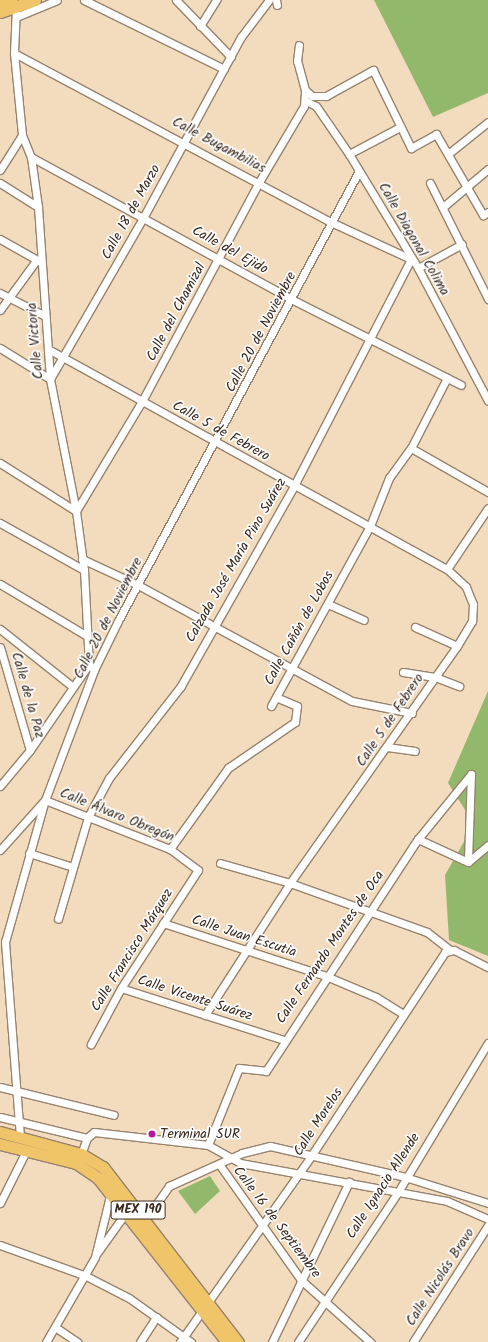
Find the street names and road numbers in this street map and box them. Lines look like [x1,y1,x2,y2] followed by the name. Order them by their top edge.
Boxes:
[169,113,269,177] street label: Calle Bugambilias
[98,162,164,262] street label: Calle 18 de Marzo
[375,179,453,299] street label: Calle Diagonal Colima
[189,222,271,278] street label: Calle del Ejido
[143,260,209,364] street label: Calle del Chamizal
[222,269,300,395] street label: Calle 20 de Noviembre
[23,302,47,380] street label: Calle Victoria
[169,397,273,465] street label: Calle 5 de Febrero
[182,475,290,645] street label: Calzada José María Pino Suárez
[70,554,146,682] street label: Calle 20 de Noviembre
[261,568,337,688] street label: Calle Cañón de Lobos
[8,650,48,740] street label: Calle de la Paz
[353,670,427,770] street label: Calle 5 de Febrero
[57,784,177,846] street label: Calle Álvaro Obregón
[272,867,388,1027] street label: Calle Fernando Montes de Oca
[87,886,177,1014] street label: Calle Francisco Márquez
[190,911,298,961] street label: Calle Juan Escutia
[135,972,255,1024] street label: Calle Vicente Suárez
[290,1085,346,1159] street label: Calle Morelos
[343,1130,423,1242] street label: Calle Ignacio Allende
[230,1163,324,1281] street label: Calle 16 de Septiembre
[110,1199,166,1221] road number: MEX 190
[402,1225,478,1329] street label: Calle Nicolás Bravo

